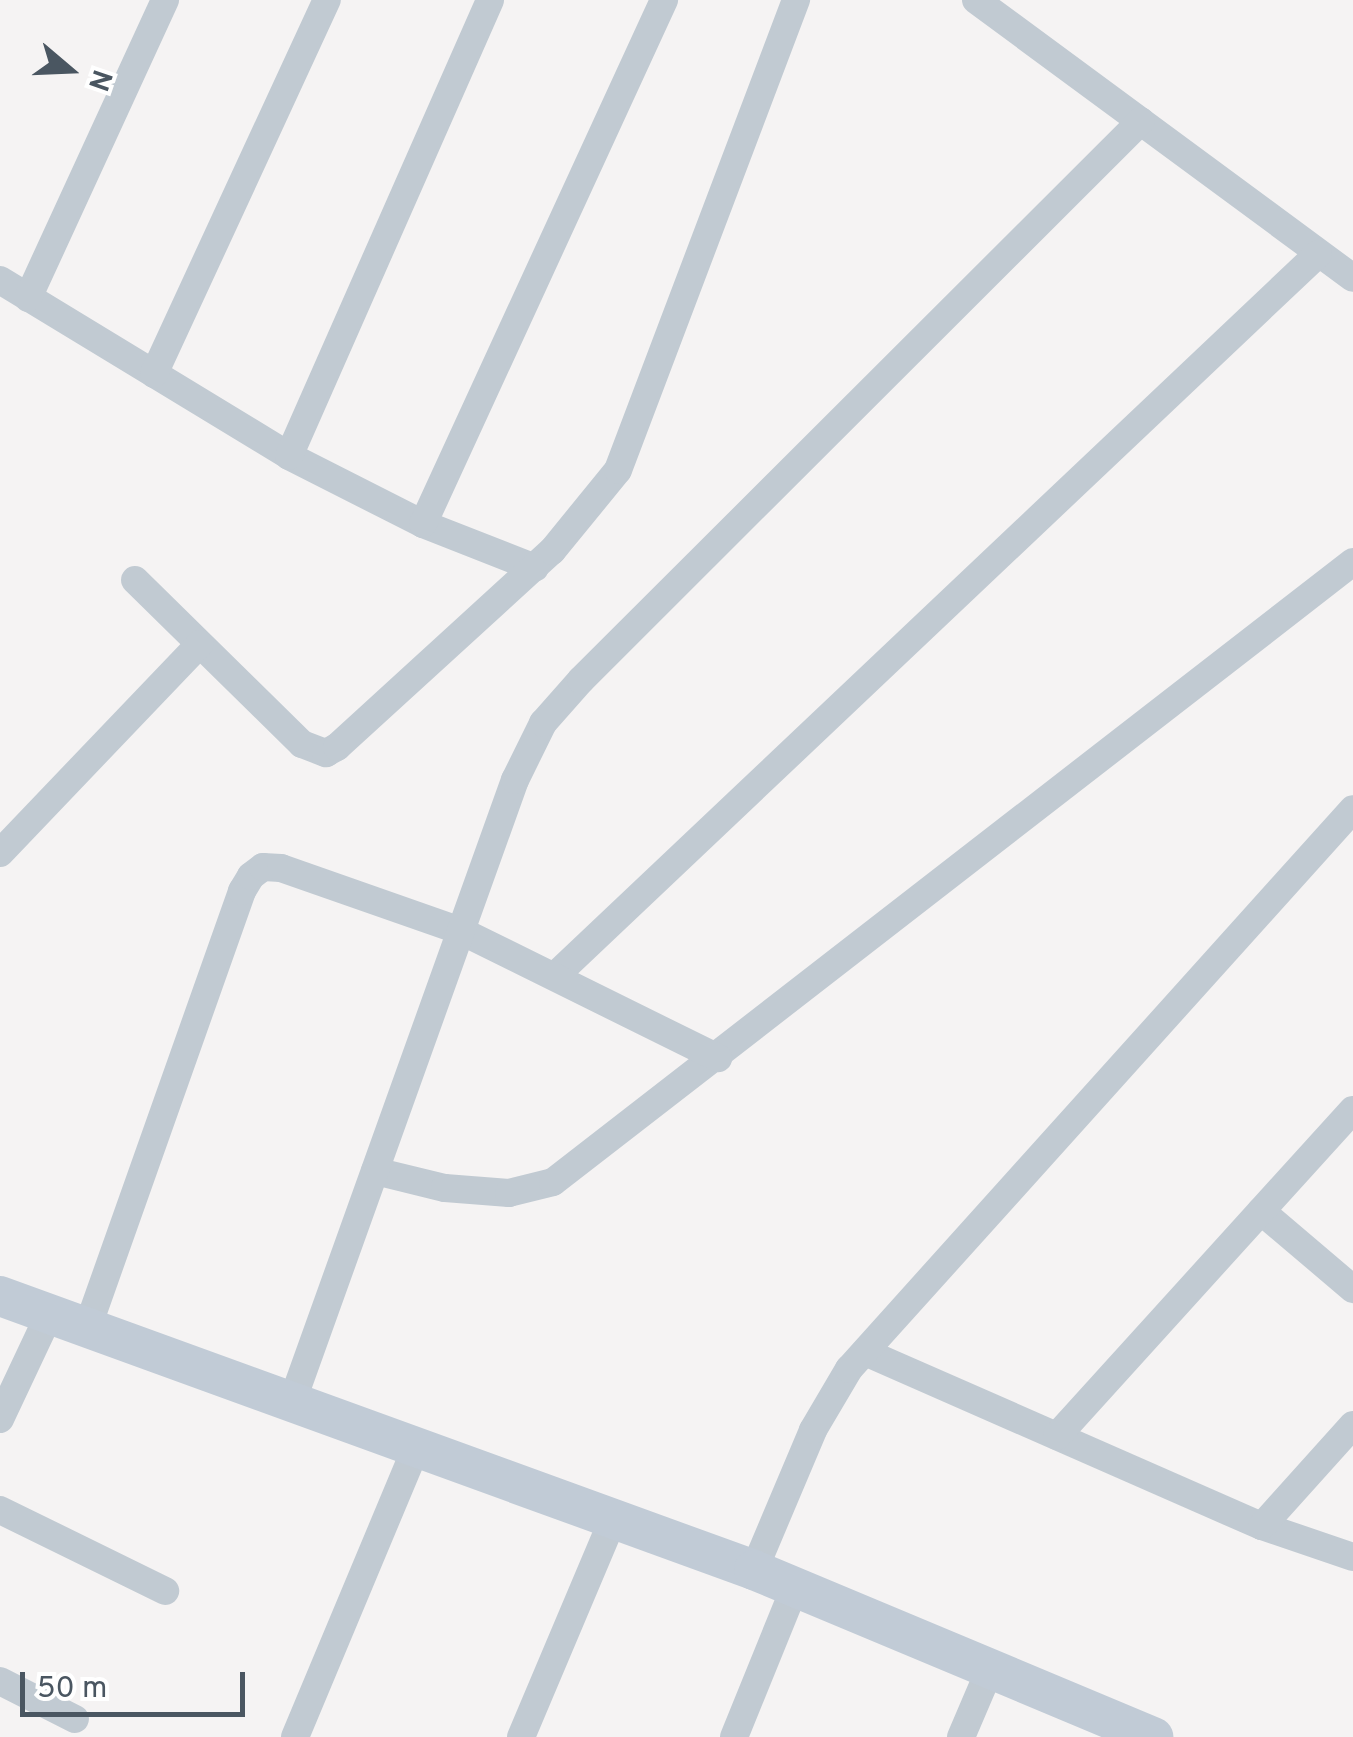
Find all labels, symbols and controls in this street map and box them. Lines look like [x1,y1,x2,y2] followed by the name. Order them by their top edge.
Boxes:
[20,20,120,120] north arrow
[78,64,119,95] text: N
[25,1652,250,1714] scale bar
[37,1671,107,1708] text: 50 m

